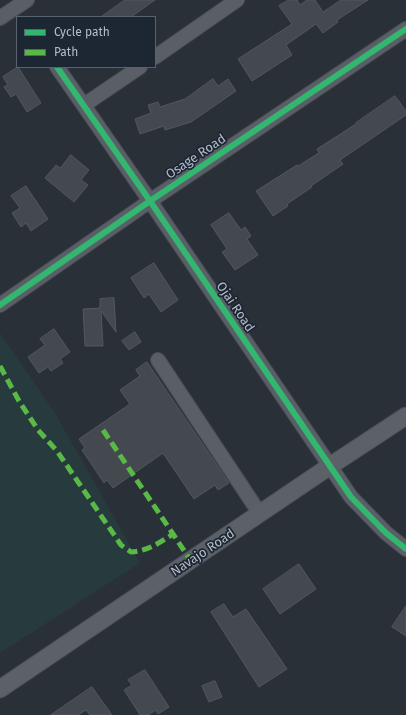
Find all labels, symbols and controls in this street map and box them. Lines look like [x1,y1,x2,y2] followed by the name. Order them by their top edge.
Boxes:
[16,16,156,68] legend
[54,25,110,39] text: Cycle path
[54,45,78,59] text: Path
[163,131,229,183] street label: Osage Road
[213,279,257,335] street label: Ojai Road
[168,526,238,580] street label: Navajo Road

